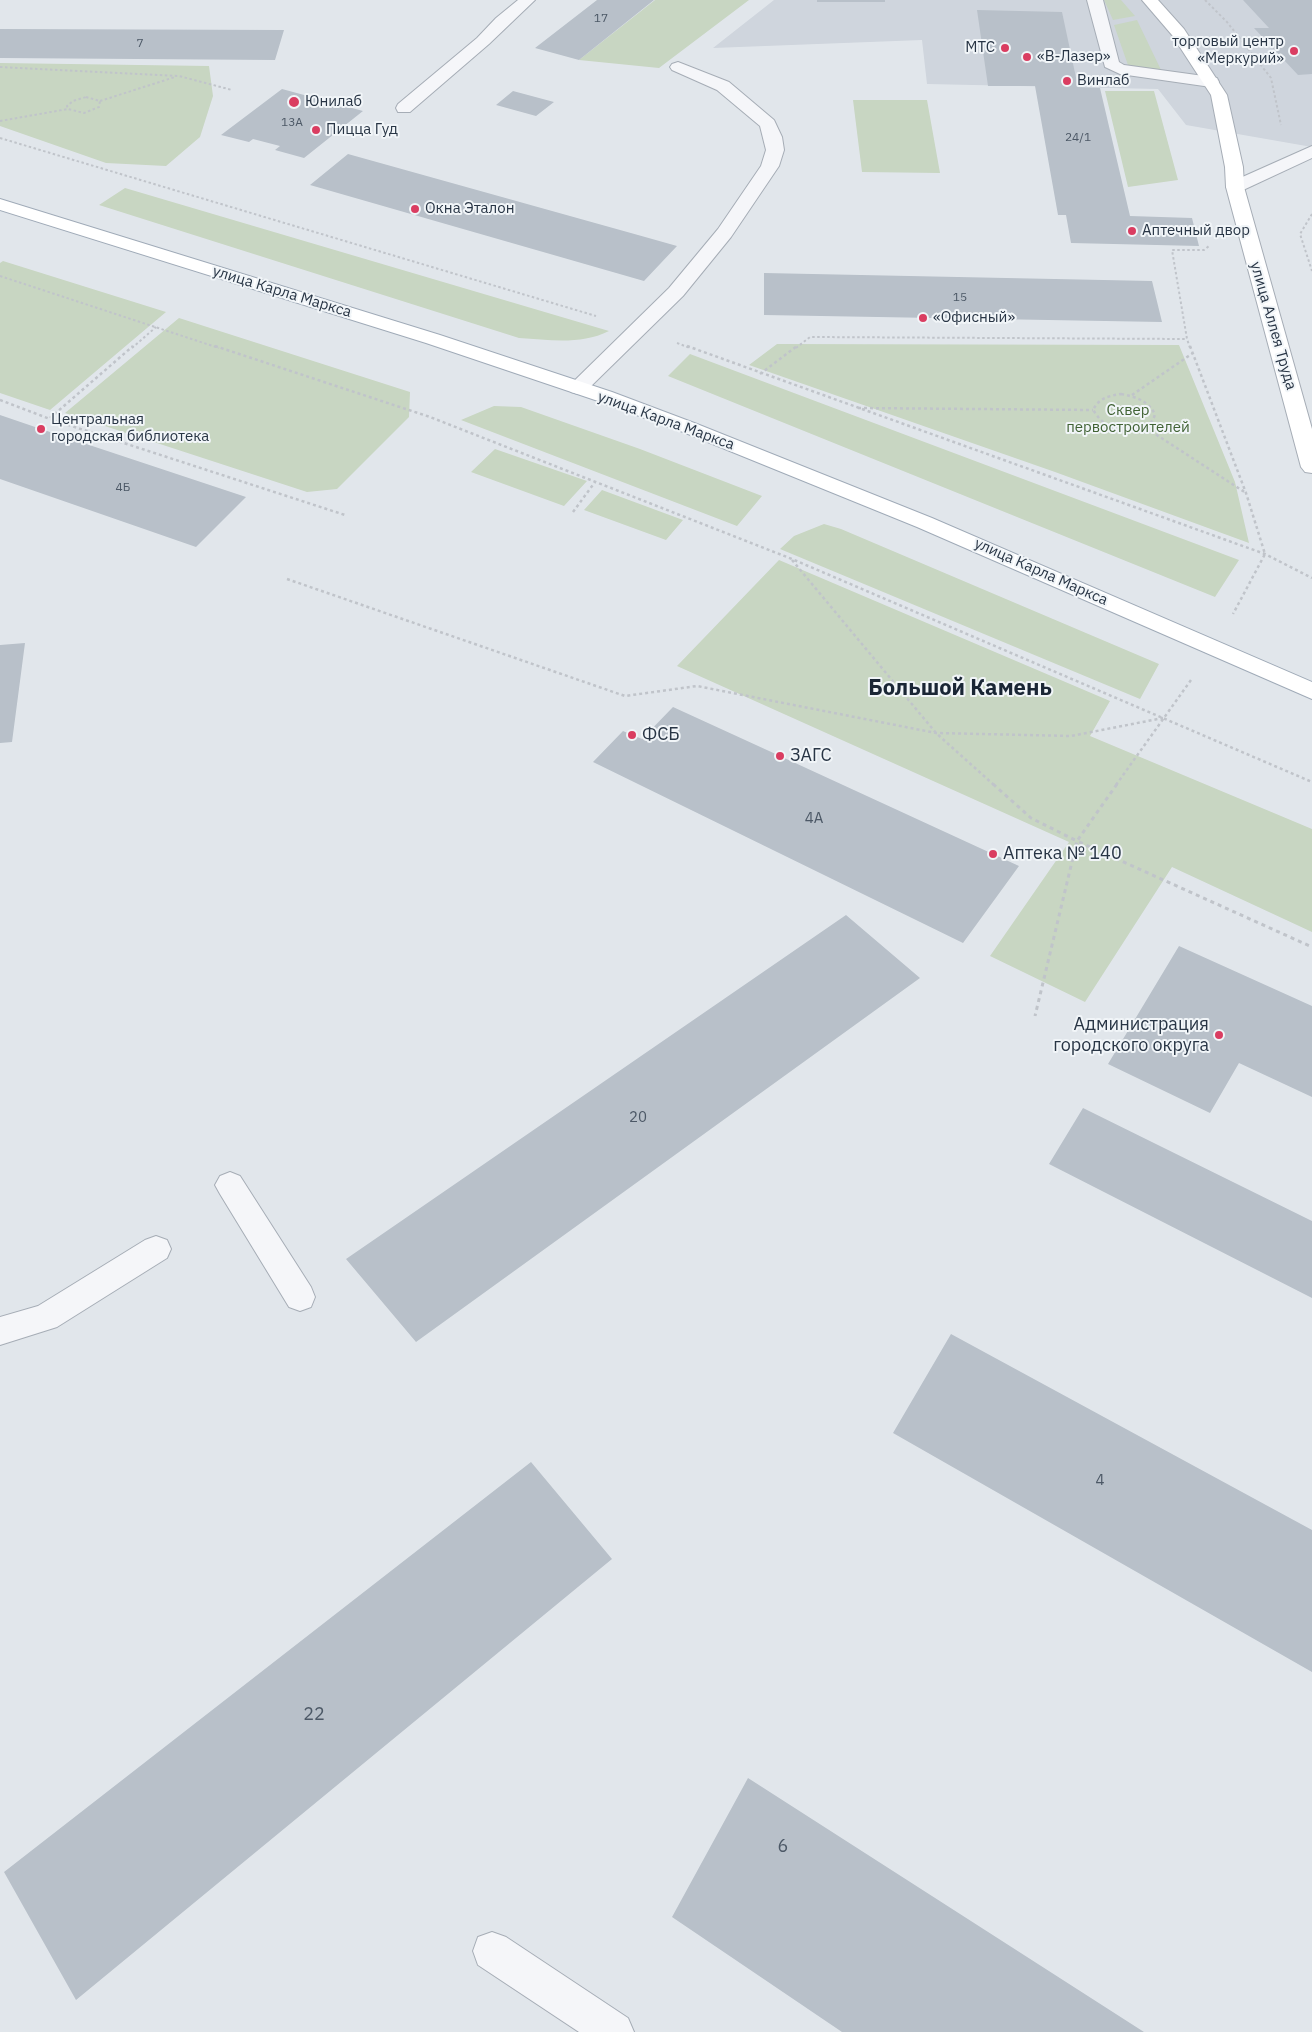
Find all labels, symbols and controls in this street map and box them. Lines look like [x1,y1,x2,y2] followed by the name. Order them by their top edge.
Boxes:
[594,12,608,26] house number: 17
[1172,33,1284,68] place label: торговый центр «Меркурий»
[136,37,144,51] house number: 7
[965,39,995,57] place label: МТС
[999,42,1011,54] marker: МТС
[1288,45,1300,57] marker: торговый центр «Меркурий»
[1037,48,1111,66] place label: «В-Лазер»
[1021,51,1033,63] marker: «В-Лазер»
[1077,72,1129,90] place label: Винлаб
[1061,75,1073,87] marker: Винлаб
[305,93,362,111] place label: Юнилаб
[287,95,301,109] marker: Юнилаб
[281,116,303,130] house number: 13А
[326,121,398,139] place label: Пицца Гуд
[310,124,322,136] marker: Пицца Гуд
[1065,131,1091,145] house number: 24/1
[425,200,514,218] place label: Окна Эталон
[409,203,421,215] marker: Окна Эталон
[1142,222,1250,240] place label: Аптечный двор
[1126,225,1138,237] marker: Аптечный двор
[1246,260,1300,392] street label: улица Аллея Труда
[210,262,354,322] street label: улица Карла Маркса
[953,291,967,305] house number: 15
[933,309,1015,327] place label: «Офисный»
[917,312,929,324] marker: «Офисный»
[595,388,737,454] street label: улица Карла Маркса
[1066,402,1190,437] park label: Сквер первостроителей
[51,411,209,446] place label: Центральная городская библиотека
[35,423,47,435] marker: Центральная городская библиотека
[116,481,130,495] house number: 4Б
[972,534,1110,610] street label: улица Карла Маркса
[868,676,1052,702] district label: Большой Камень
[642,724,680,746] place label: ФСБ
[626,729,638,741] marker: ФСБ
[790,745,832,767] place label: ЗАГС
[774,750,786,762] marker: ЗАГС
[805,810,823,828] house number: 4А
[1003,843,1122,865] place label: Аптека № 140
[987,848,999,860] marker: Аптека № 140
[1053,1014,1209,1056] place label: Администрация городского округа
[1213,1029,1225,1041] marker: Администрация городского округа
[629,1109,647,1127] house number: 20
[1096,1472,1104,1490] house number: 4
[303,1704,325,1726] house number: 22
[778,1836,788,1858] house number: 6

